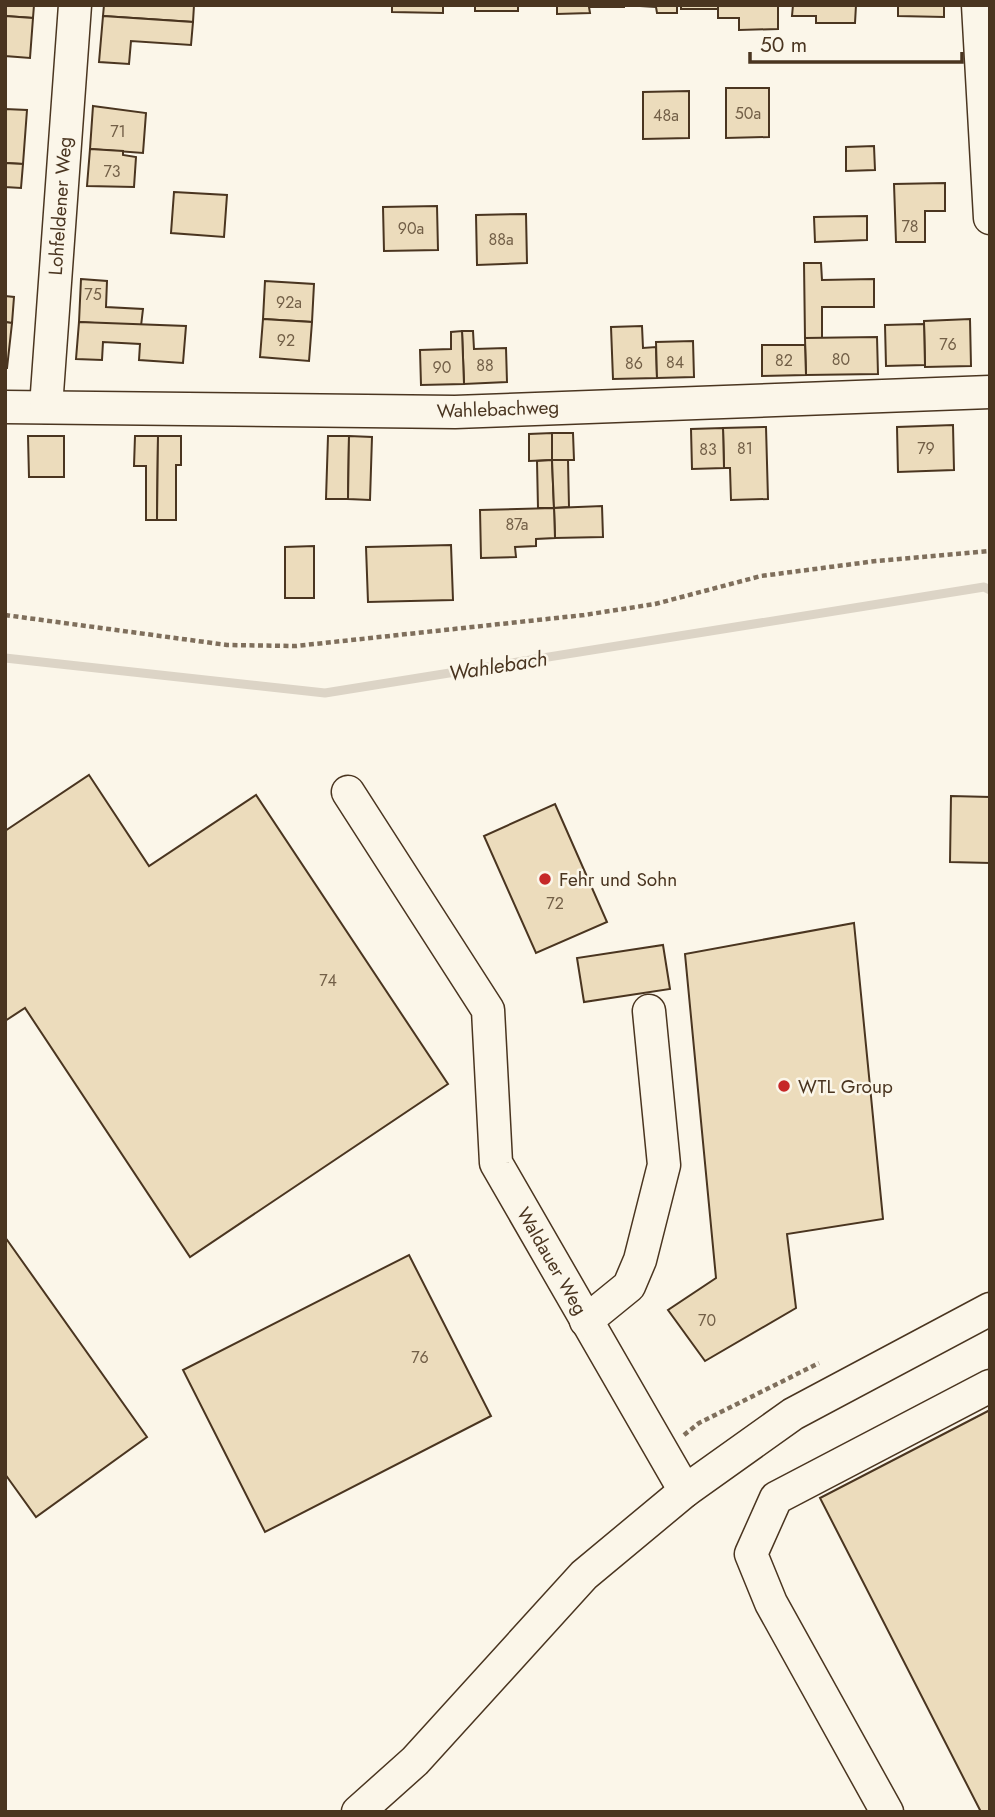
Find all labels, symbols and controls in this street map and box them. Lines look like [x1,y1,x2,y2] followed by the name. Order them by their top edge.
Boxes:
[750,21,962,65] scale bar
[760,30,807,60] text: 50 m
[735,102,761,125] house number: 50a
[653,104,679,127] house number: 48a
[110,120,126,143] house number: 71
[42,136,78,276] street label: Lohfeldener Weg
[103,160,121,183] house number: 73
[901,215,919,238] house number: 78
[398,217,424,240] house number: 90a
[488,228,514,251] house number: 88a
[84,283,102,306] house number: 75
[276,291,302,314] house number: 92a
[277,329,295,352] house number: 92
[939,333,957,356] house number: 76
[832,348,850,371] house number: 80
[775,349,793,372] house number: 82
[666,351,684,374] house number: 84
[625,352,643,375] house number: 86
[476,354,494,377] house number: 88
[433,356,451,379] house number: 90
[436,393,560,425] street label: Wahlebachweg
[737,437,753,460] house number: 81
[917,437,935,460] house number: 79
[699,438,717,461] house number: 83
[506,513,529,536] house number: 87a
[447,643,549,689] water label: Wahlebach
[559,866,677,893] place label: Fehr und Sohn
[537,871,553,887] marker: Fehr und Sohn
[546,892,564,915] house number: 72
[319,969,337,992] house number: 74
[798,1073,893,1100] place label: WTL Group
[776,1078,792,1094] marker: WTL Group
[510,1202,594,1320] street label: Waldauer Weg
[698,1309,716,1332] house number: 70
[411,1346,429,1369] house number: 76

